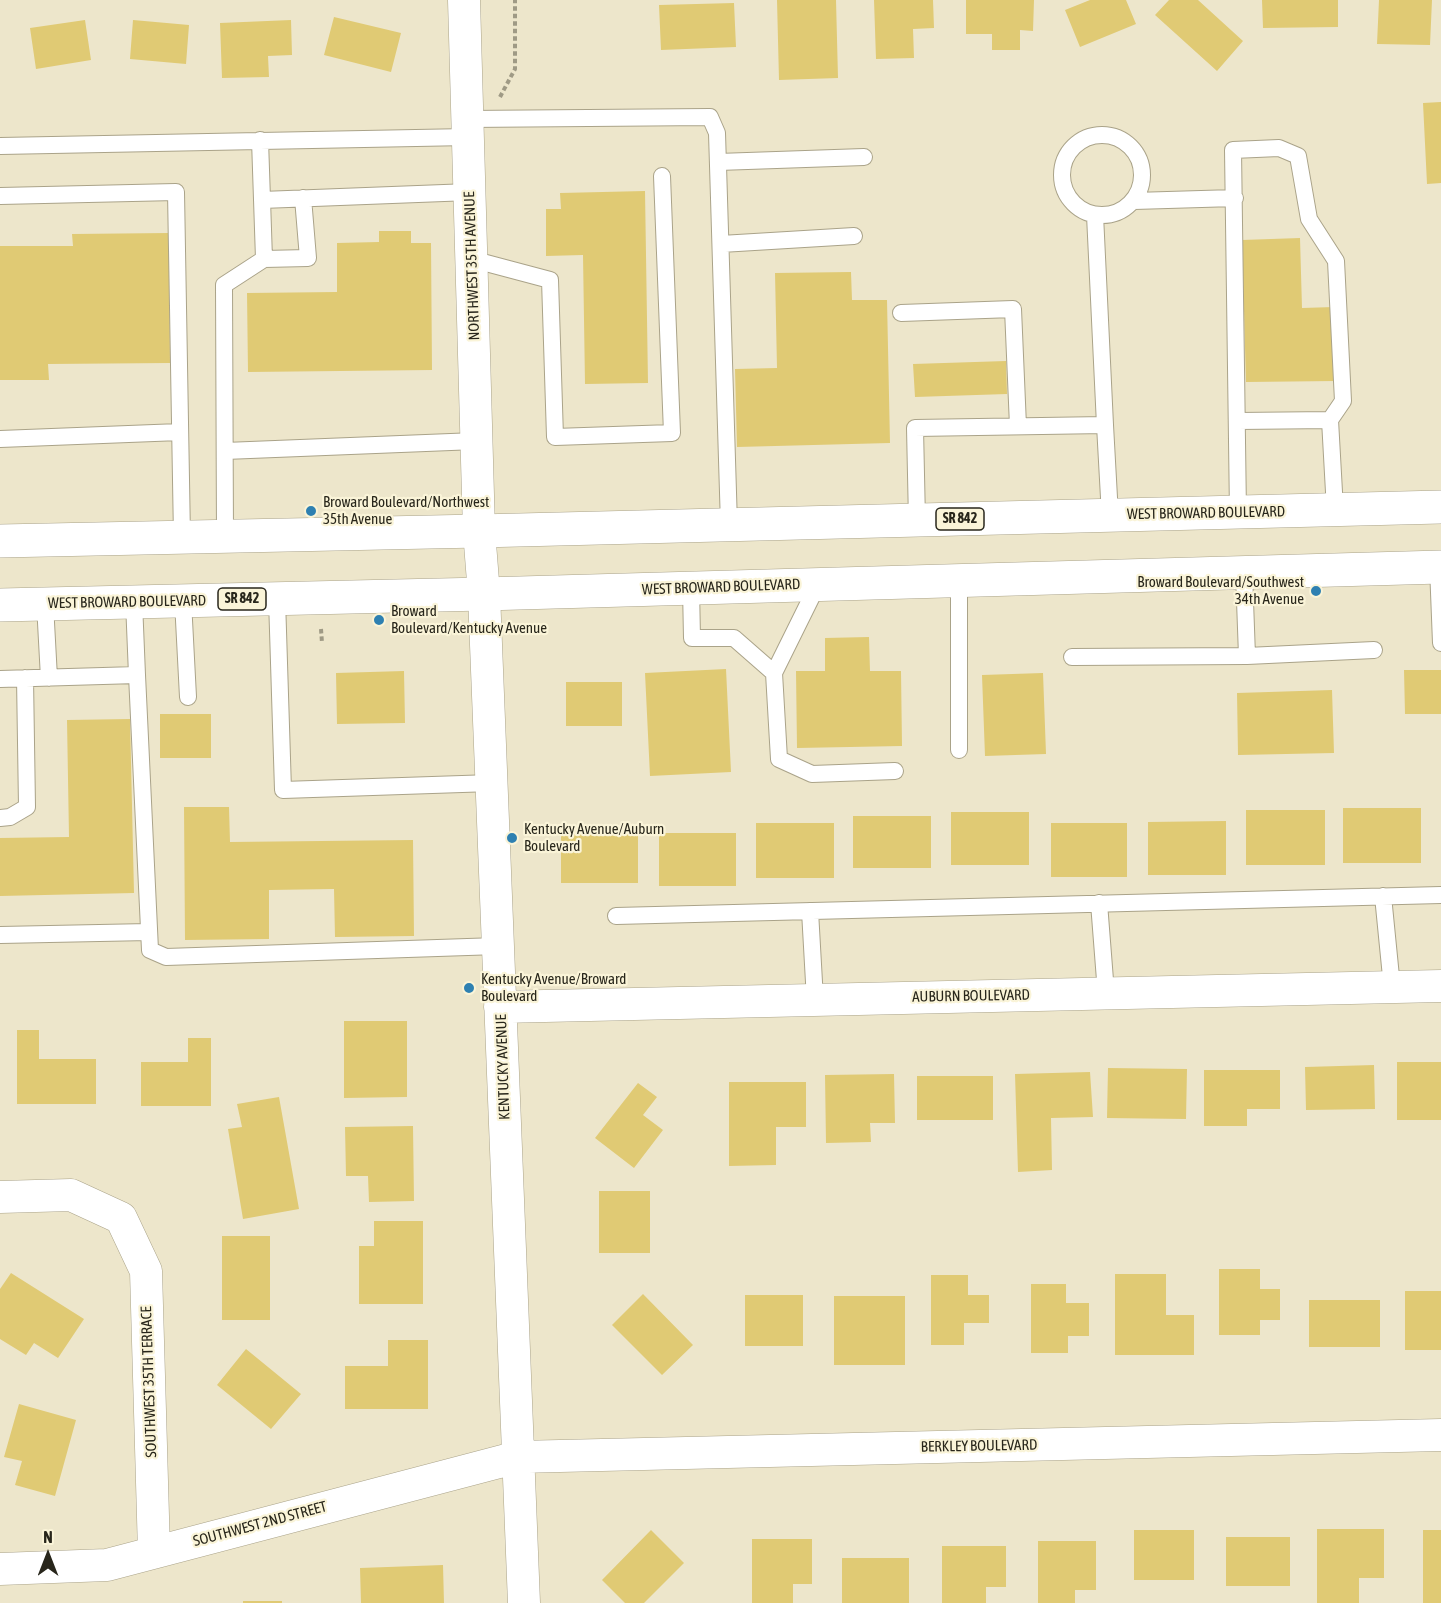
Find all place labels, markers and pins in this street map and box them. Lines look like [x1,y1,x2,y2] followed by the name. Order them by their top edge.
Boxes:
[323,493,489,528] place label: Broward Boulevard/Northwest 35th Avenue
[304,504,318,518] marker: Broward Boulevard/Northwest 35th Avenue
[1137,573,1304,608] place label: Broward Boulevard/Southwest 34th Avenue
[1309,584,1323,598] marker: Broward Boulevard/Southwest 34th Avenue
[391,602,547,637] place label: Broward Boulevard/Kentucky Avenue
[372,613,386,627] marker: Broward Boulevard/Kentucky Avenue
[524,820,664,855] place label: Kentucky Avenue/Auburn Boulevard
[505,831,519,845] marker: Kentucky Avenue/Auburn Boulevard
[481,970,626,1005] place label: Kentucky Avenue/Broward Boulevard
[462,981,476,995] marker: Kentucky Avenue/Broward Boulevard

